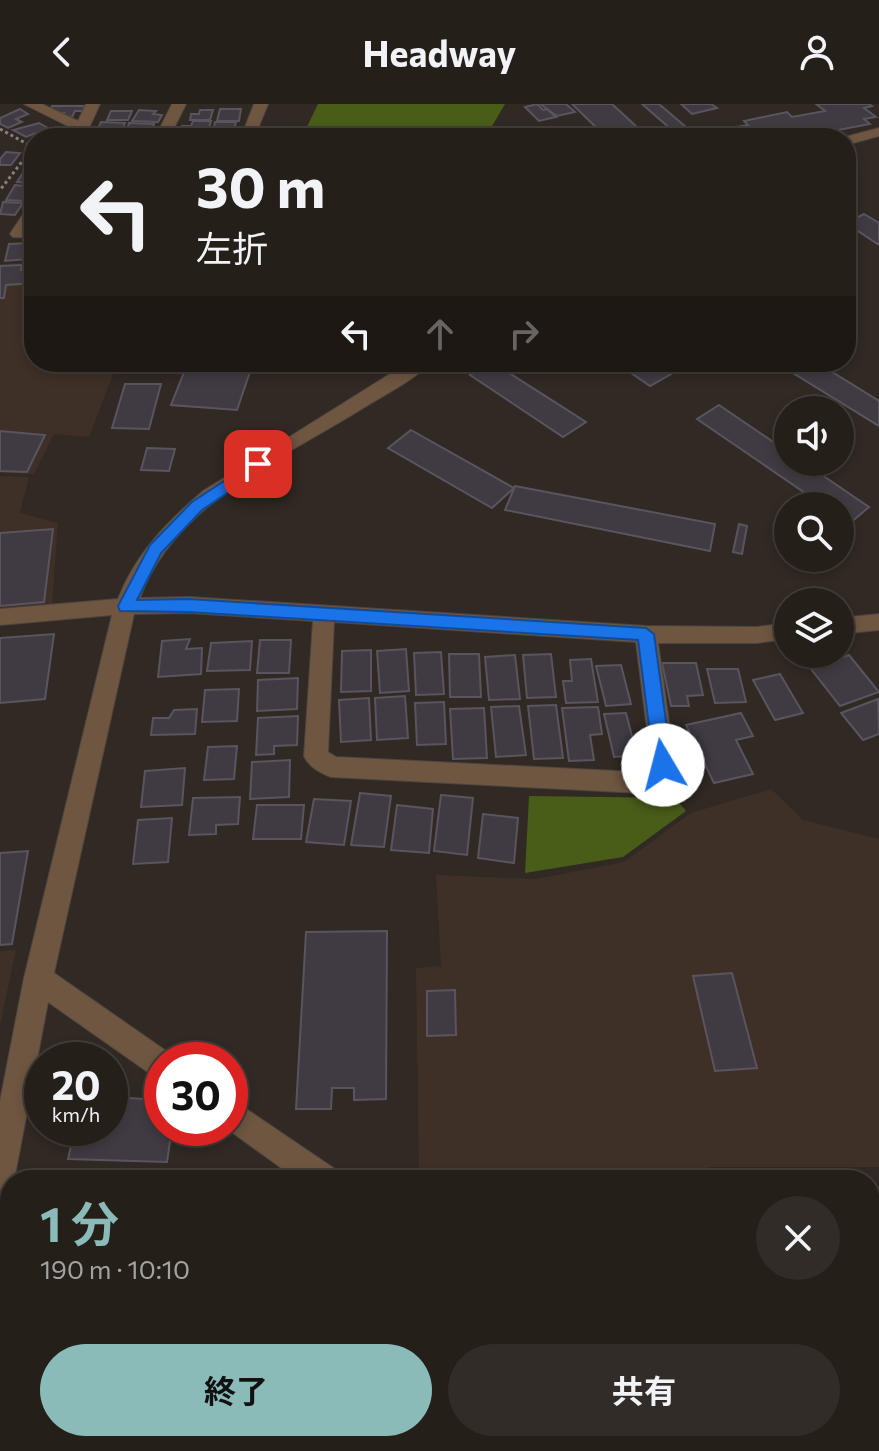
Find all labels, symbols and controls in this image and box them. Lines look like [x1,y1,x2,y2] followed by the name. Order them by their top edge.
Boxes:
[40,30,84,74] icon: back
[363,30,516,74] text: Headway
[795,30,839,74] icon: person
[196,151,325,220] text: 30 m
[64,160,168,264] icon: left
[196,225,268,269] text: 左折
[334,312,378,356] icon: left
[418,312,462,356] icon: ahead
[502,312,546,356] icon: right
[774,396,854,668] map controls
[774,396,854,476] button: sound
[224,430,292,498] pin
[236,442,280,486] icon: arrive
[774,492,854,572] button: search
[774,588,854,668] button: layers
[621,723,705,807] position arrow
[144,1042,248,1146] speed limit sign: 30
[51,1059,101,1108] text: 20
[52,1102,100,1126] text: km/h
[40,1193,119,1252] text: 1 分
[756,1196,840,1280] button: close
[40,1253,190,1284] text: 190 m · 10:10
[40,1344,432,1436] button: 終了
[448,1344,840,1436] button: 共有

